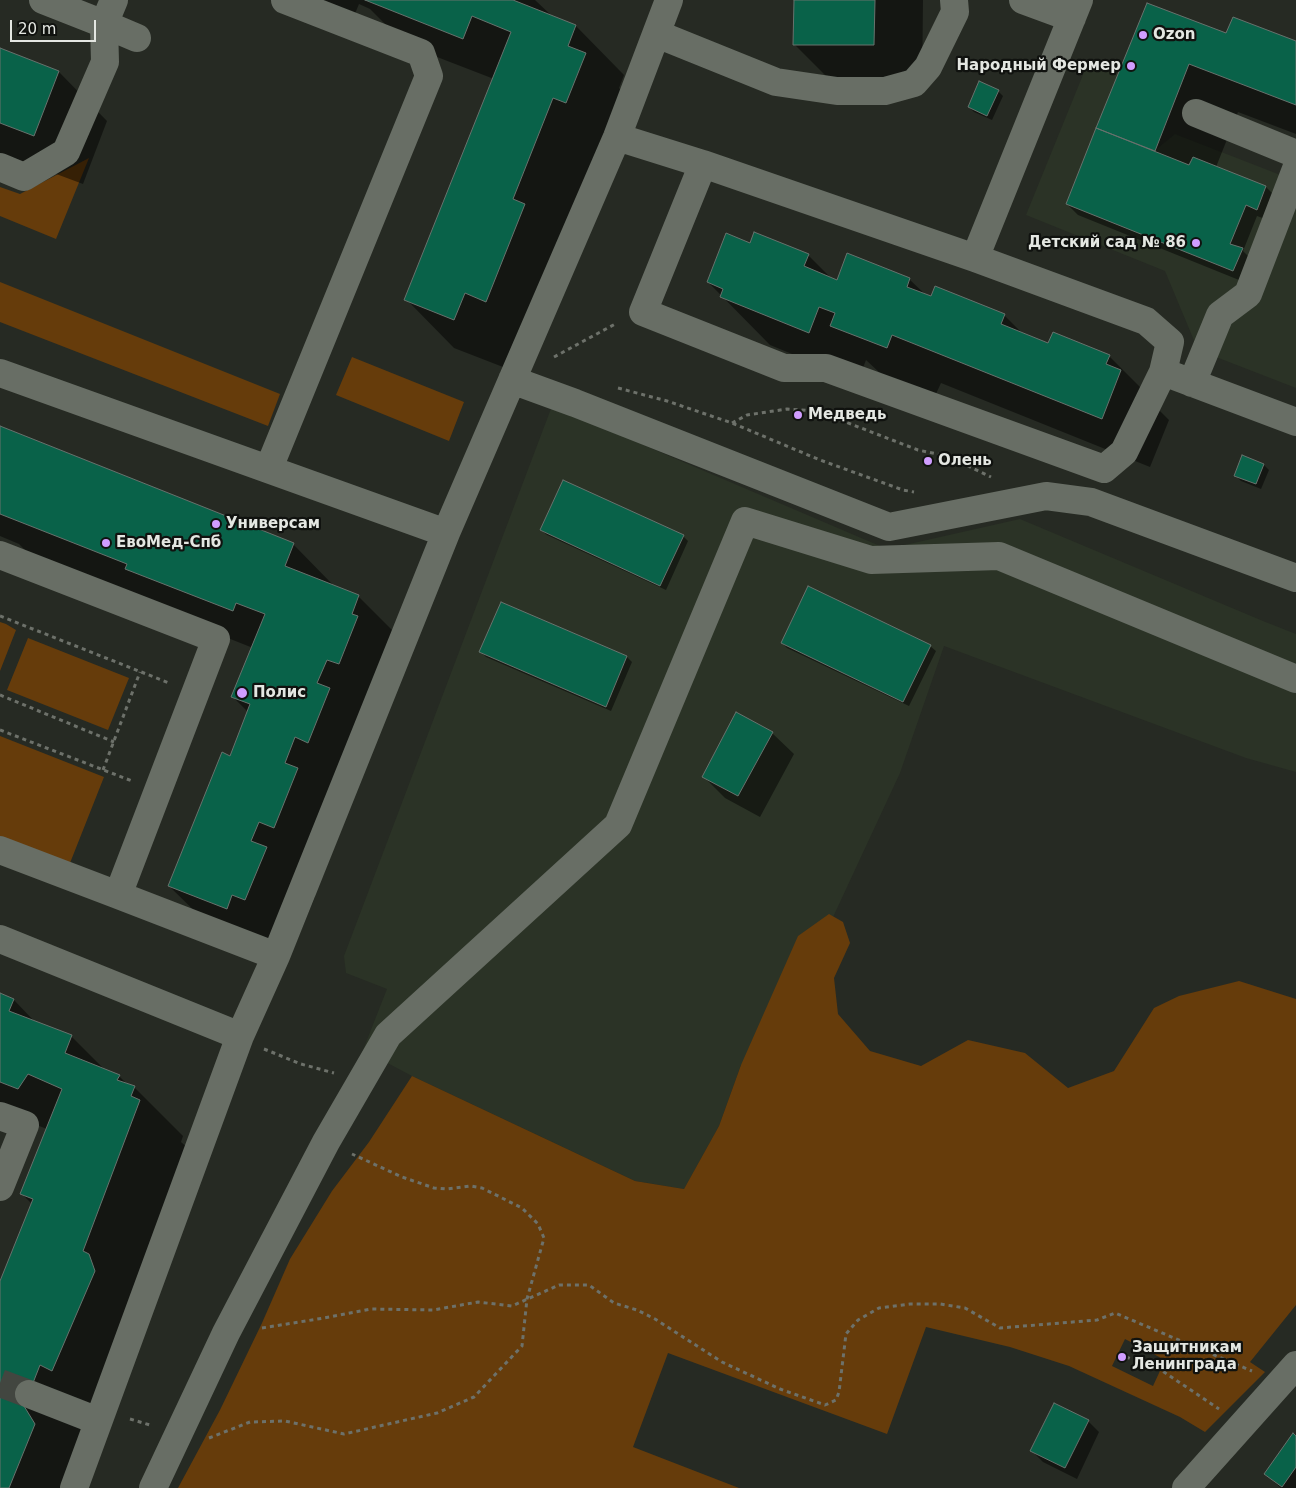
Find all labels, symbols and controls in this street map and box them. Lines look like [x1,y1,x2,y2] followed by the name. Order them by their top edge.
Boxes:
[12,10,99,42] scale bar
[18,20,56,38] text: 20 m
[1153,26,1195,44] place label: Ozon
[1137,29,1149,41] marker: Ozon
[957,57,1121,75] place label: Народный Фермер
[1125,60,1137,72] marker: Народный Фермер
[1028,234,1186,252] place label: Детский сад № 86
[1190,237,1202,249] marker: Детский сад № 86
[808,406,886,424] place label: Медведь
[792,409,804,421] marker: Медведь
[938,452,992,470] place label: Олень
[922,455,934,467] marker: Олень
[226,515,320,533] place label: Универсам
[210,518,222,530] marker: Универсам
[116,534,221,552] place label: ЕвоМед-Спб
[100,537,112,549] marker: ЕвоМед-Спб
[253,684,306,702] place label: Полис
[235,686,249,700] marker: Полис
[1132,1339,1242,1374] place label: Защитникам Ленинграда
[1116,1351,1128,1363] marker: Защитникам Ленинграда

